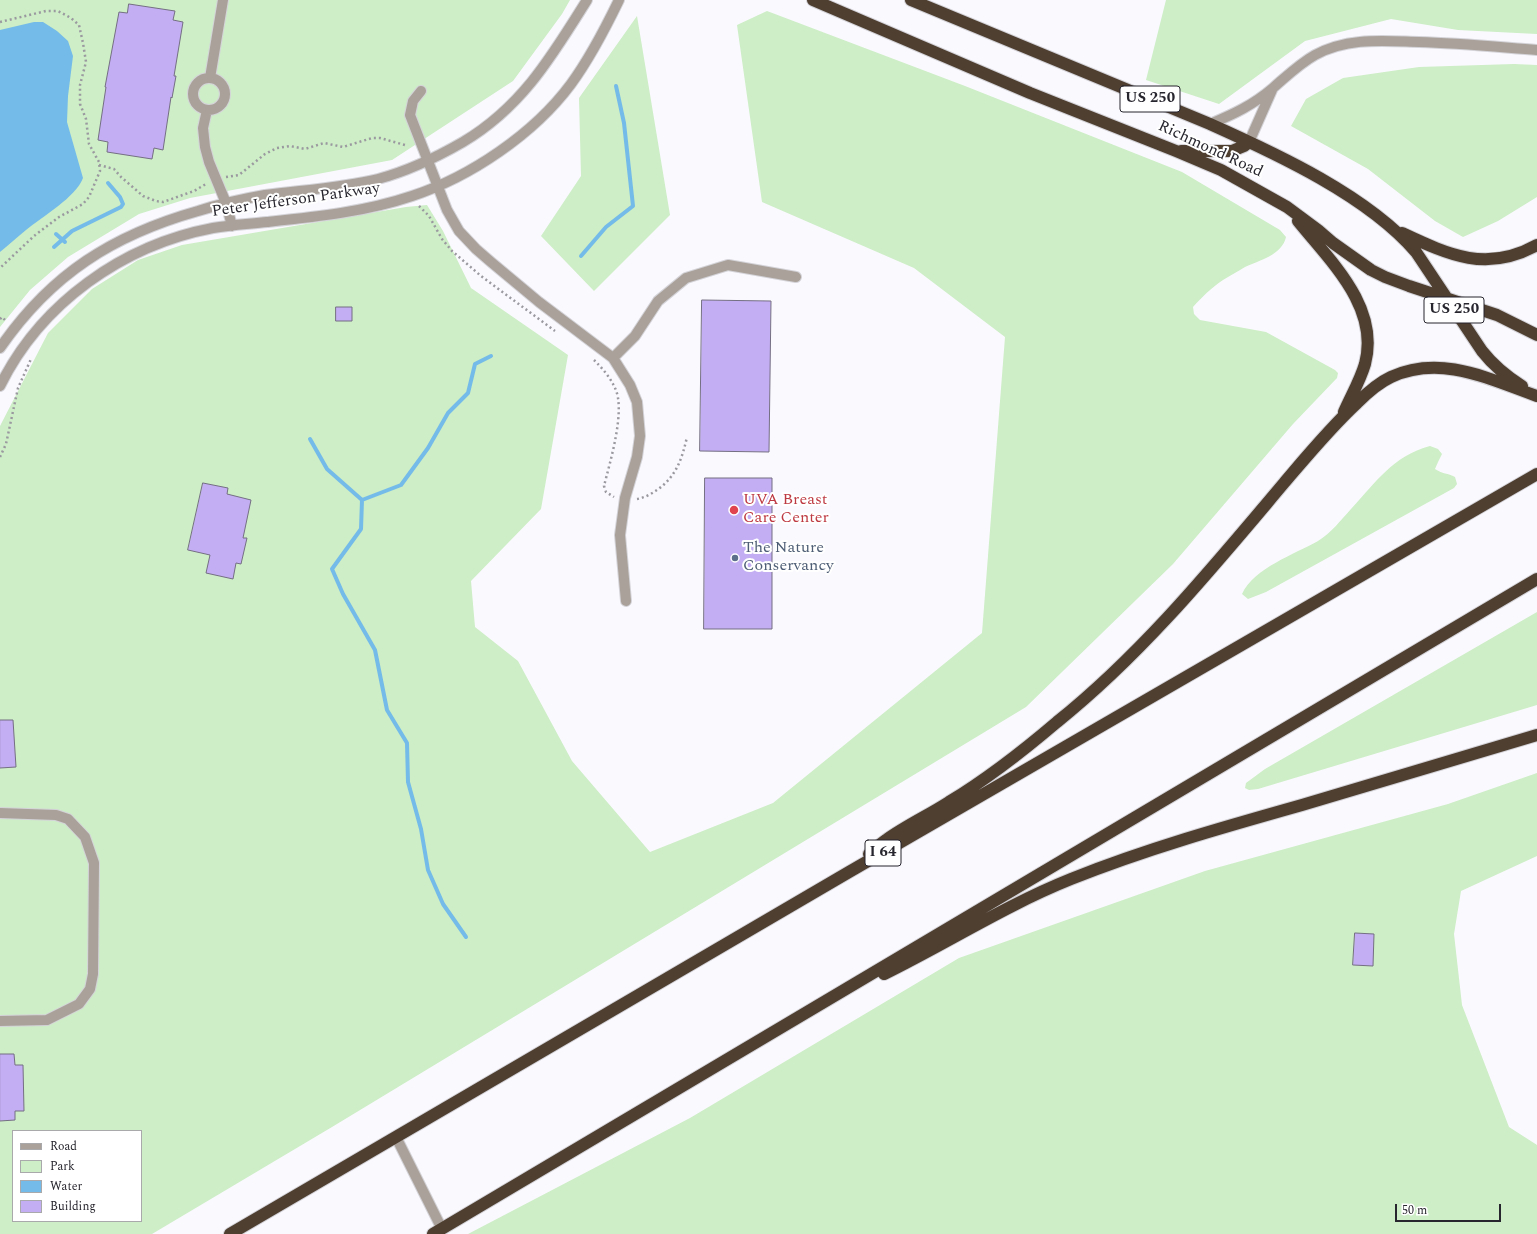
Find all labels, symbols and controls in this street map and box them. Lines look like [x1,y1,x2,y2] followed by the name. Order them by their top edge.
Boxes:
[1120,86,1180,112] road number: US 250
[1155,117,1265,183] street label: Richmond Road
[211,180,381,222] street label: Peter Jefferson Parkway
[1424,297,1484,323] road number: US 250
[743,491,829,529] place label: UVA Breast Care Center
[728,504,740,516] marker: UVA Breast Care Center
[743,539,834,577] place label: The Nature Conservancy
[730,553,740,563] marker: The Nature Conservancy
[865,840,901,866] road number: I 64
[12,1130,142,1222] legend
[50,1137,77,1156] text: Road
[50,1157,75,1176] text: Park
[50,1177,82,1196] text: Water
[1397,1196,1503,1222] scale bar
[50,1197,96,1216] text: Building
[1402,1201,1427,1220] text: 50 m

